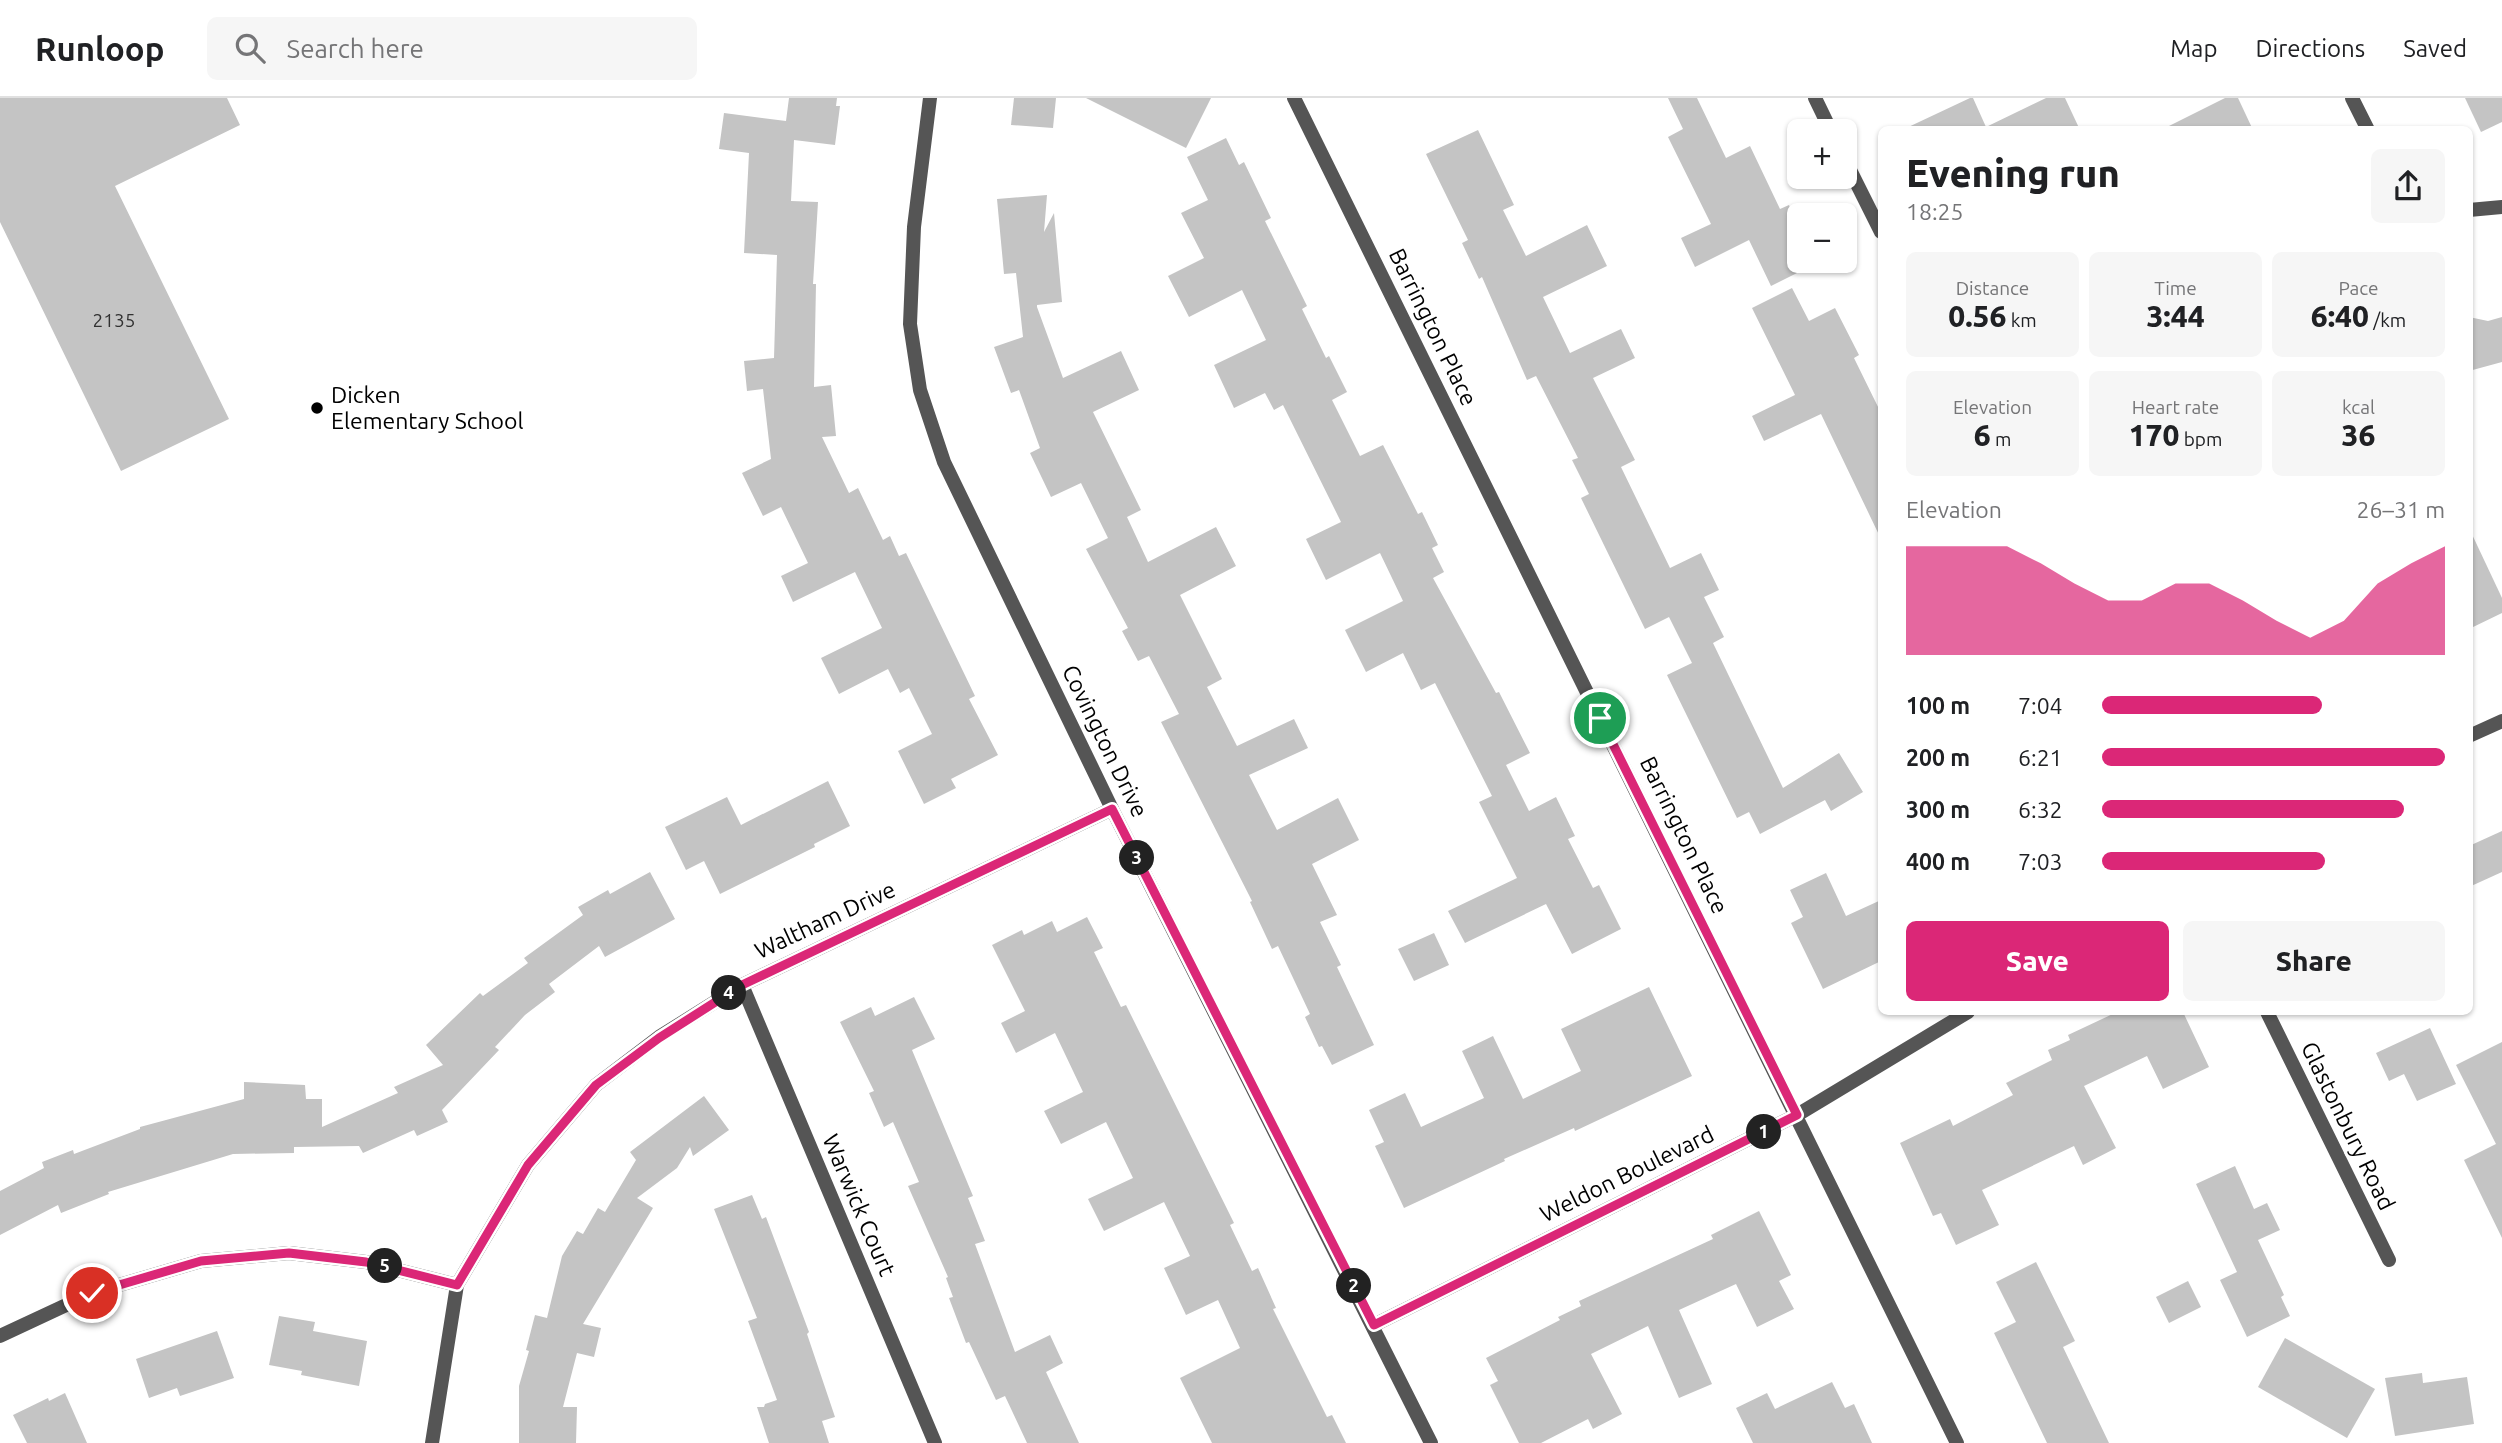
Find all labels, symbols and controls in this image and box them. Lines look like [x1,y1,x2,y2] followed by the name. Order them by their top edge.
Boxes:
[207,17,697,80] search box
[231,29,269,67] icon: search
[35,30,165,67] text: Runloop
[287,34,424,63] text: Search here
[2170,35,2217,62] text: Map
[2255,35,2365,62] text: Directions
[2403,35,2467,62] text: Saved
[1787,119,1857,273] map controls
[1787,119,1857,189] button: +
[2371,149,2445,223] button: share
[1906,152,2120,194] text: Evening run
[1906,199,1964,224] text: 18:25
[1787,203,1857,273] button: −
[1385,244,1482,409] street label: Barrington Place
[1956,277,2029,299] text: Distance
[2154,277,2197,299] text: Time
[2338,277,2379,299] text: Pace
[1948,299,2006,333] text: 0.56
[2146,299,2205,333] text: 3:44
[2311,299,2369,333] text: 6:40
[93,309,135,331] house number: 2135
[2006,309,2037,331] text: km
[2369,309,2406,331] text: /km
[331,382,524,433] place label: Dicken Elementary School
[1953,396,2032,418] text: Elevation
[2132,396,2219,418] text: Heart rate
[2342,396,2375,418] text: kcal
[309,400,325,416] marker: Dicken Elementary School
[1974,418,1991,452] text: 6
[2129,418,2179,452] text: 170
[2342,418,2375,452] text: 36
[1991,428,2011,450] text: m
[2179,428,2222,450] text: bpm
[1906,497,2002,522] text: Elevation
[2357,497,2445,522] text: 26–31 m
[1058,661,1153,821] street label: Covington Drive
[1570,688,1630,748] pin
[1906,693,1970,718] text: 100 m
[2018,693,2063,718] text: 7:04
[1581,699,1619,737] icon: arrive
[1906,745,1970,770] text: 200 m
[2018,745,2063,770] text: 6:21
[1636,752,1733,917] street label: Barrington Place
[1906,797,1970,822] text: 300 m
[2018,797,2063,822] text: 6:32
[1120,840,1154,876] pin: 3
[1131,846,1142,868] text: 3
[1906,849,1970,874] text: 400 m
[2018,849,2063,874] text: 7:03
[751,876,899,963] street label: Waltham Drive
[1906,921,2169,1001] button: Save
[2183,921,2445,1001] button: Share
[712,976,746,1010] pin: 4
[723,981,734,1003] text: 4
[2297,1038,2400,1214] street label: Glastonbury Road
[1746,1114,1782,1150] pin: 1
[1758,1120,1769,1142] text: 1
[1536,1121,1718,1226] street label: Weldon Boulevard
[818,1130,901,1279] street label: Warwick Court
[368,1248,402,1284] pin: 5
[379,1254,390,1276] text: 5
[62,1263,122,1323] pin
[1336,1268,1372,1304] pin: 2
[73,1274,111,1312] icon: check
[1348,1274,1359,1296] text: 2

